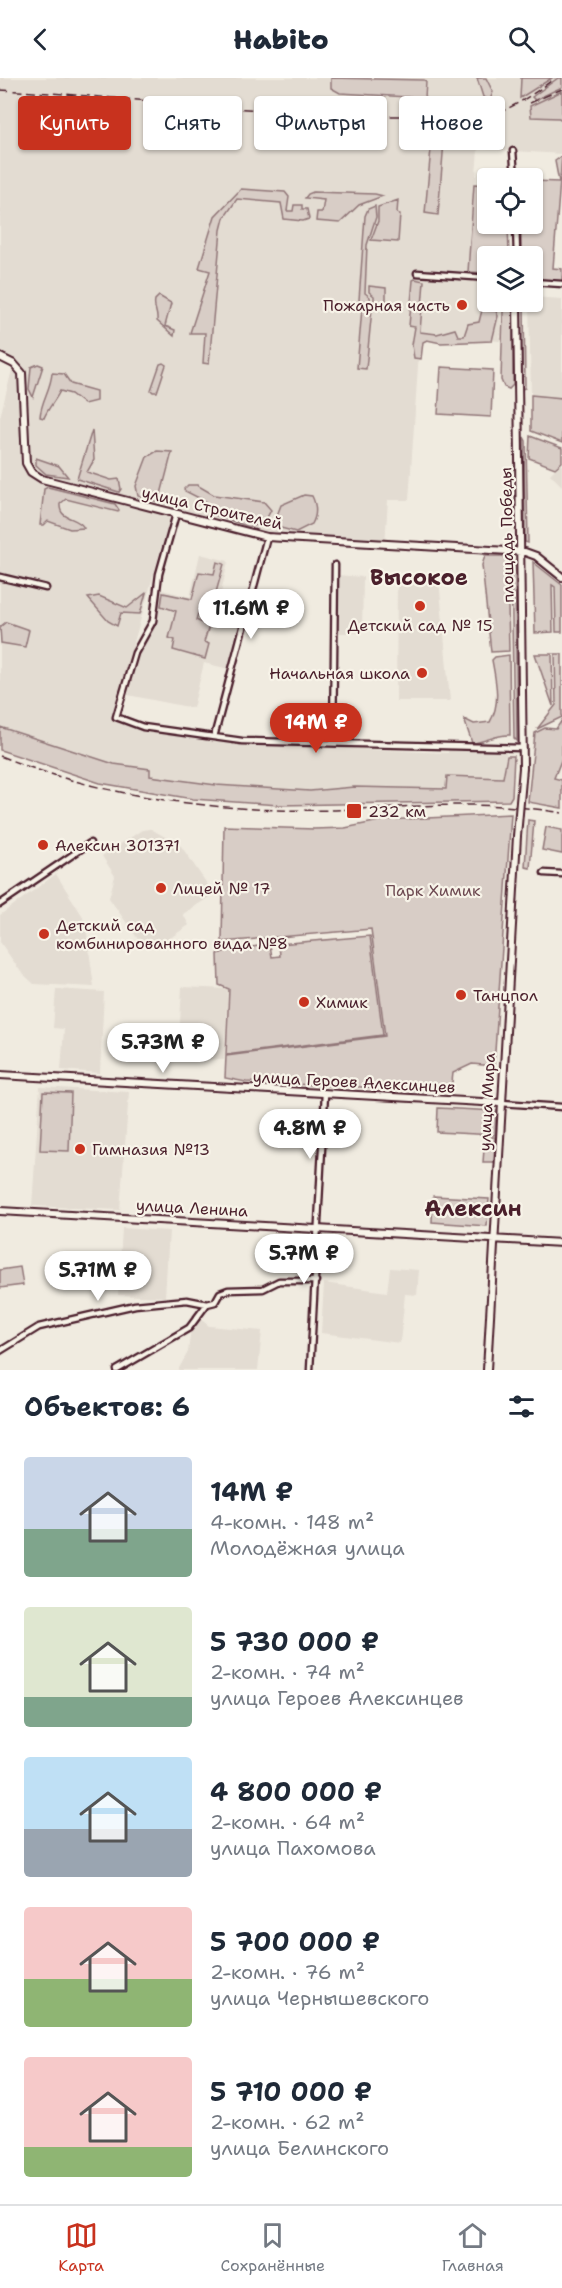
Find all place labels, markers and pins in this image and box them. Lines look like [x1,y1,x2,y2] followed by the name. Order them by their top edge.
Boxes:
[323,295,450,316] place label: Пожарная часть
[455,298,469,312] marker: Пожарная часть
[196,589,306,640] pin: 11.6M ₽
[413,599,427,613] marker: Детский сад № 15
[347,615,493,636] place label: Детский сад № 15
[269,663,410,684] place label: Начальная школа
[415,666,429,680] marker: Начальная школа
[274,703,358,754] pin: 14M ₽
[368,801,426,822] place label: 232 км
[345,802,363,820] marker: 232 км
[55,835,180,856] place label: Алексин 301371
[36,838,50,852] marker: Алексин 301371
[173,878,270,899] place label: Лицей № 17
[154,881,168,895] marker: Лицей № 17
[56,915,288,954] place label: Детский сад комбинированного вида №8
[37,927,51,941] marker: Детский сад комбинированного вида №8
[473,985,538,1006] place label: Танцпол
[454,988,468,1002] marker: Танцпол
[316,992,368,1013] place label: Химик
[297,995,311,1009] marker: Химик
[108,1023,218,1074] pin: 5.73M ₽
[261,1109,359,1160] pin: 4.8M ₽
[92,1139,210,1160] place label: Гимназия №13
[73,1142,87,1156] marker: Гимназия №13
[255,1234,353,1285] pin: 5.7M ₽
[43,1251,153,1302] pin: 5.71M ₽

